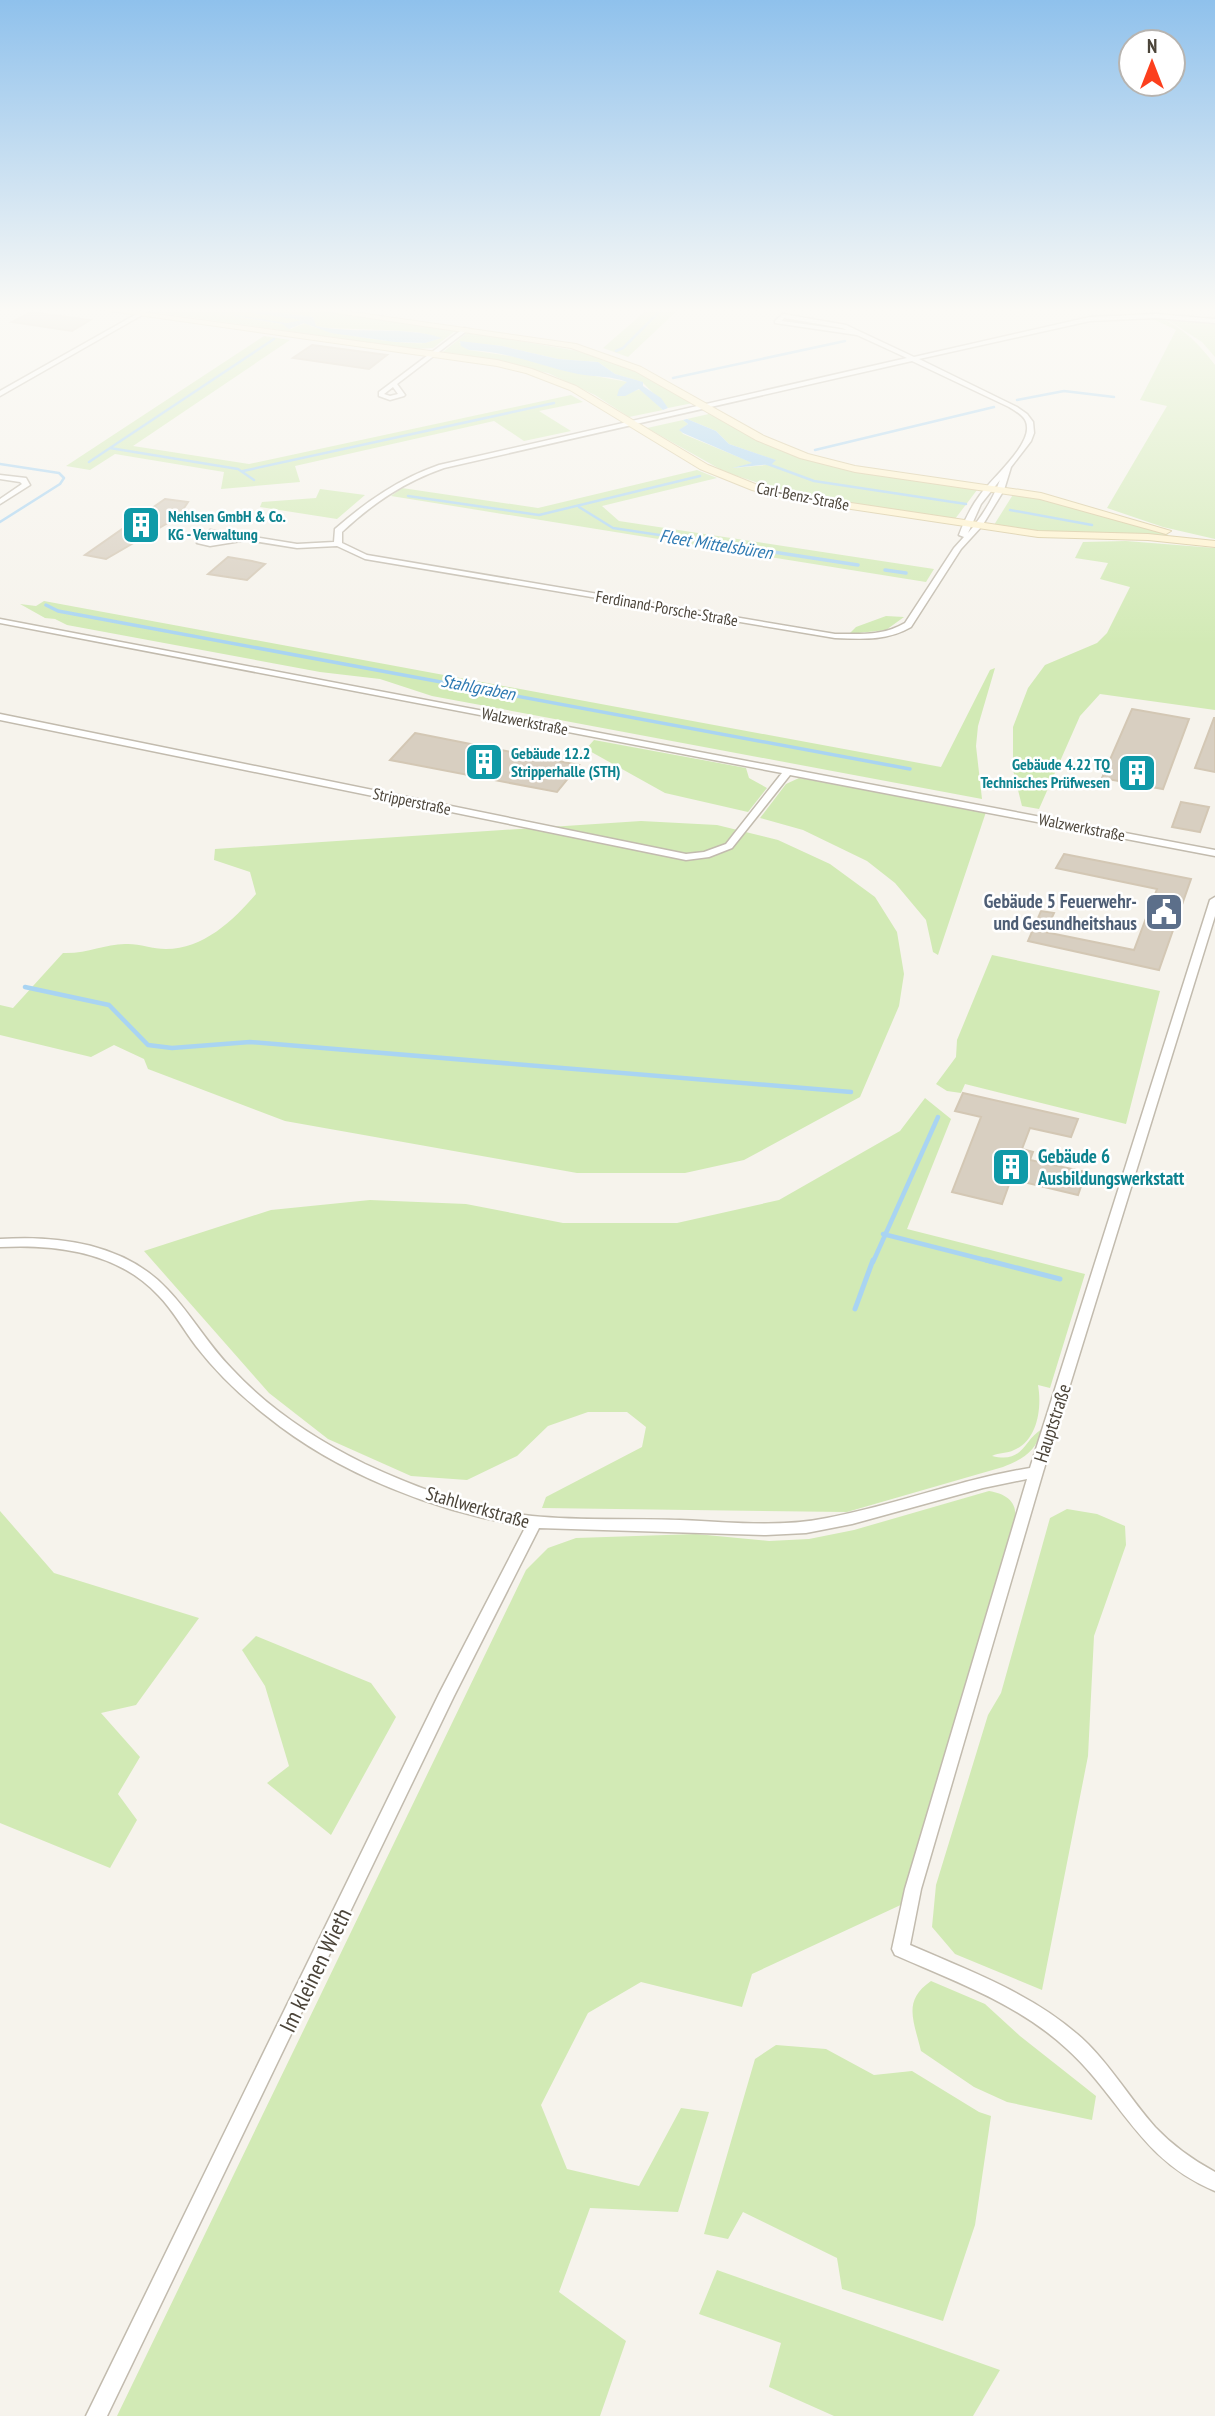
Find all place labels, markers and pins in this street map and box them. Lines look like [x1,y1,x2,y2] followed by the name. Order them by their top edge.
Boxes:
[120,504,162,546] building icon: Nehlsen GmbH & Co. KG - Verwaltung
[168,506,286,544] place label: Nehlsen GmbH & Co. KG - Verwaltung
[463,741,505,783] building icon: Gebäude 12.2 Stripperhalle (STH)
[511,743,621,781] place label: Gebäude 12.2 Stripperhalle (STH)
[1116,752,1158,794] building icon: Gebäude 4.22 TQ Technisches Prüfwesen
[980,754,1111,792] place label: Gebäude 4.22 TQ Technisches Prüfwesen
[984,889,1137,935] place label: Gebäude 5 Feuerwehr- und Gesundheitshaus
[1143,891,1185,933] public building icon: Gebäude 5 Feuerwehr- und Gesundheitshaus
[1037,1144,1185,1190] place label: Gebäude 6 Ausbildungswerkstatt
[990,1146,1032,1188] building icon: Gebäude 6 Ausbildungswerkstatt

